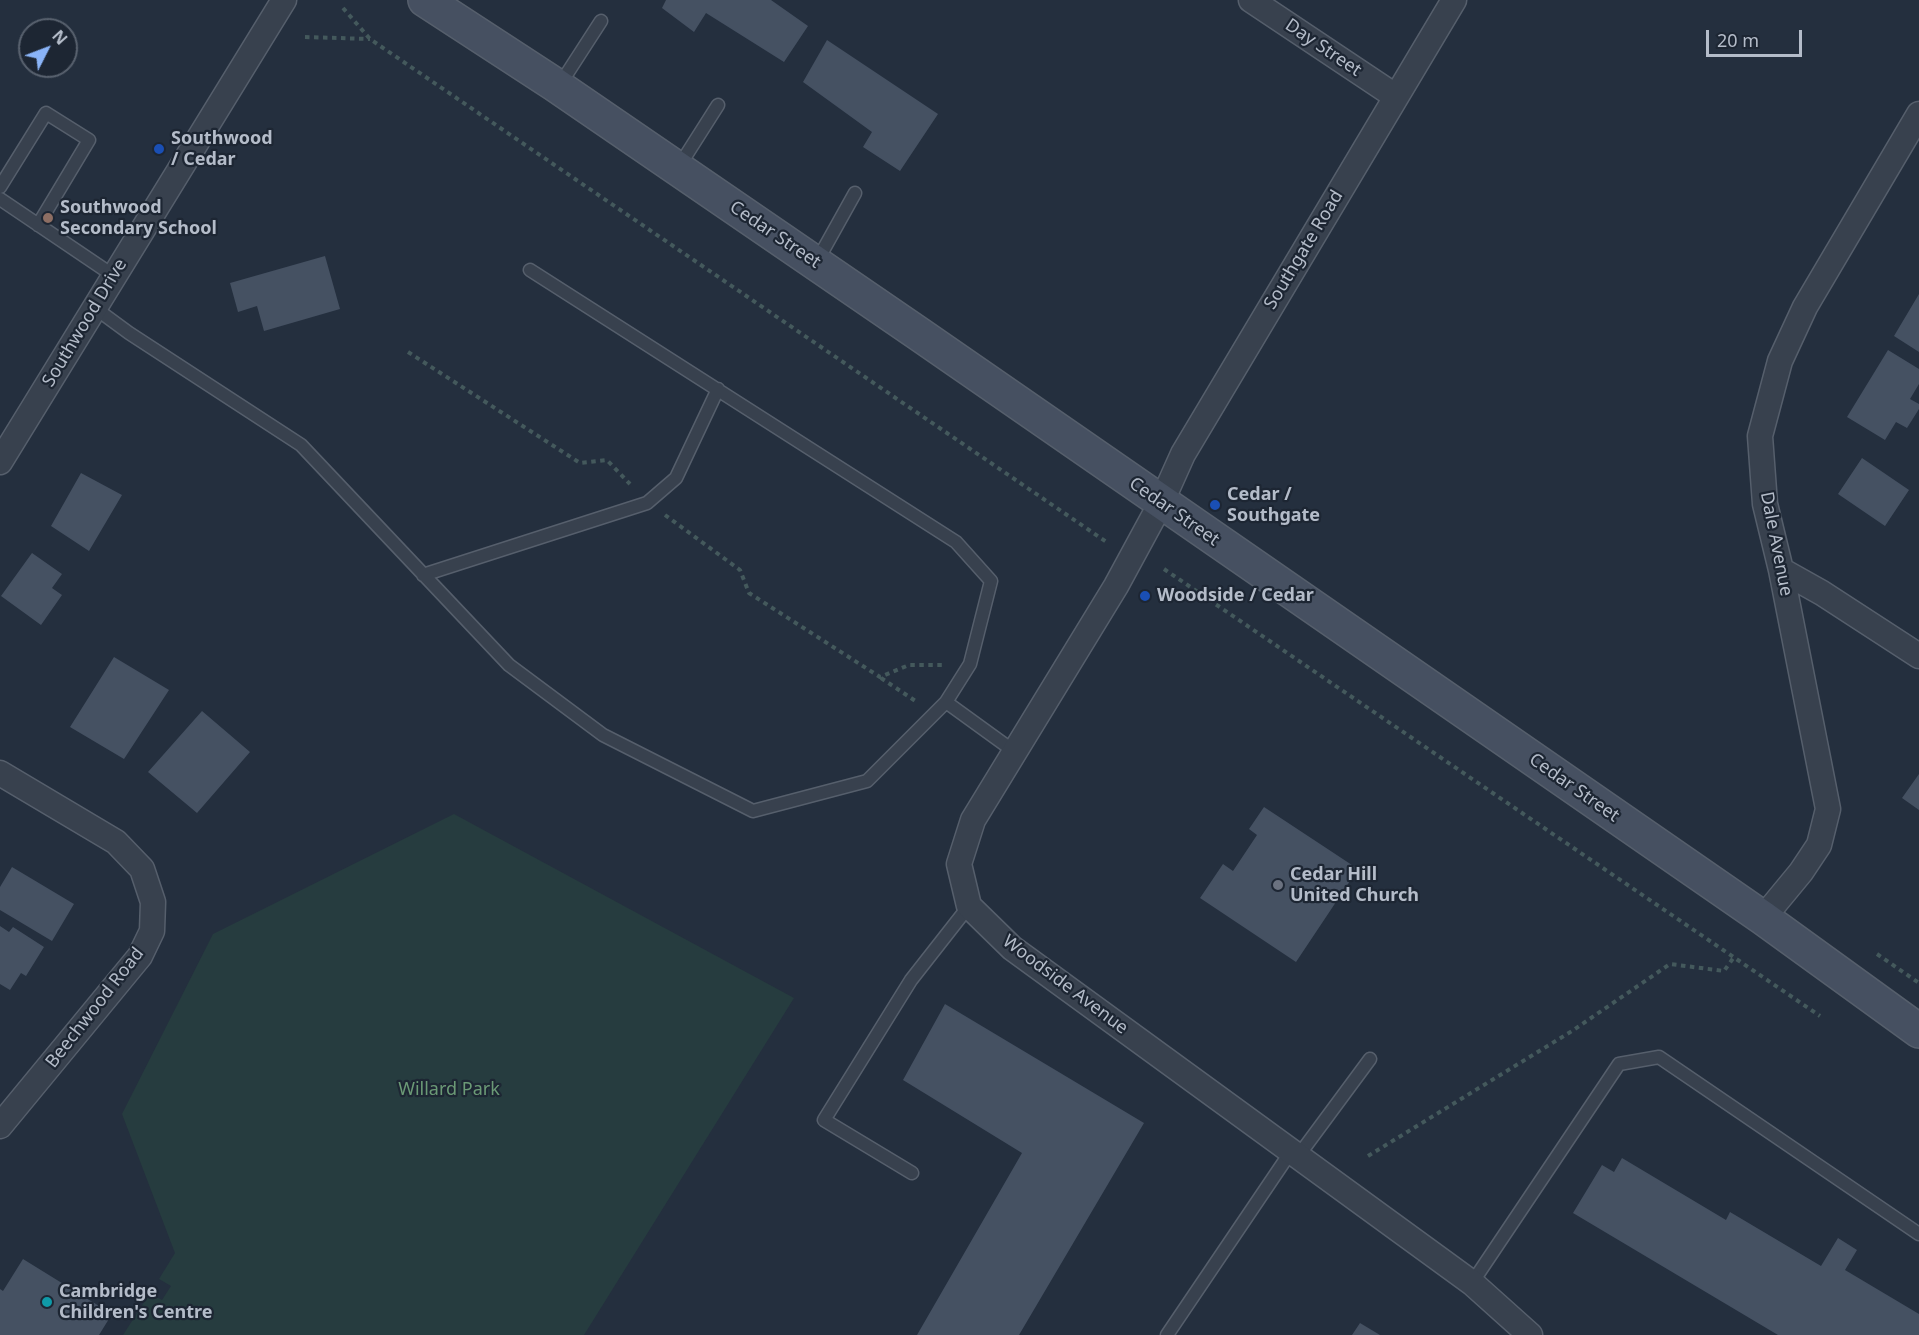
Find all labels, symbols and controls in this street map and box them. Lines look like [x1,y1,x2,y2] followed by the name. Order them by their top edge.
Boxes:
[1281,15,1365,81] street label: Day Street
[18,18,78,78] north arrow
[1709,18,1805,56] scale bar
[47,25,72,49] text: N
[1717,28,1759,52] text: 20 m
[171,128,273,170] place label: Southwood / Cedar
[152,142,166,156] marker: Southwood / Cedar
[1260,186,1348,314] street label: Southgate Road
[60,197,217,240] place label: Southwood Secondary School
[725,197,825,273] street label: Cedar Street
[41,211,55,225] marker: Southwood Secondary School
[38,255,132,391] street label: Southwood Drive
[1125,473,1223,551] street label: Cedar Street
[1227,484,1320,526] place label: Cedar / Southgate
[1755,490,1797,598] street label: Dale Avenue
[1208,498,1222,512] marker: Cedar / Southgate
[1157,585,1314,607] place label: Woodside / Cedar
[1138,589,1152,603] marker: Woodside / Cedar
[1525,749,1623,827] street label: Cedar Street
[1290,864,1419,906] place label: Cedar Hill United Church
[1271,878,1285,892] marker: Cedar Hill United Church
[998,931,1132,1039] street label: Woodside Avenue
[41,944,149,1072] street label: Beechwood Road
[398,1079,500,1101] park label: Willard Park
[59,1281,213,1324] place label: Cambridge Children's Centre
[40,1295,54,1309] marker: Cambridge Children's Centre

